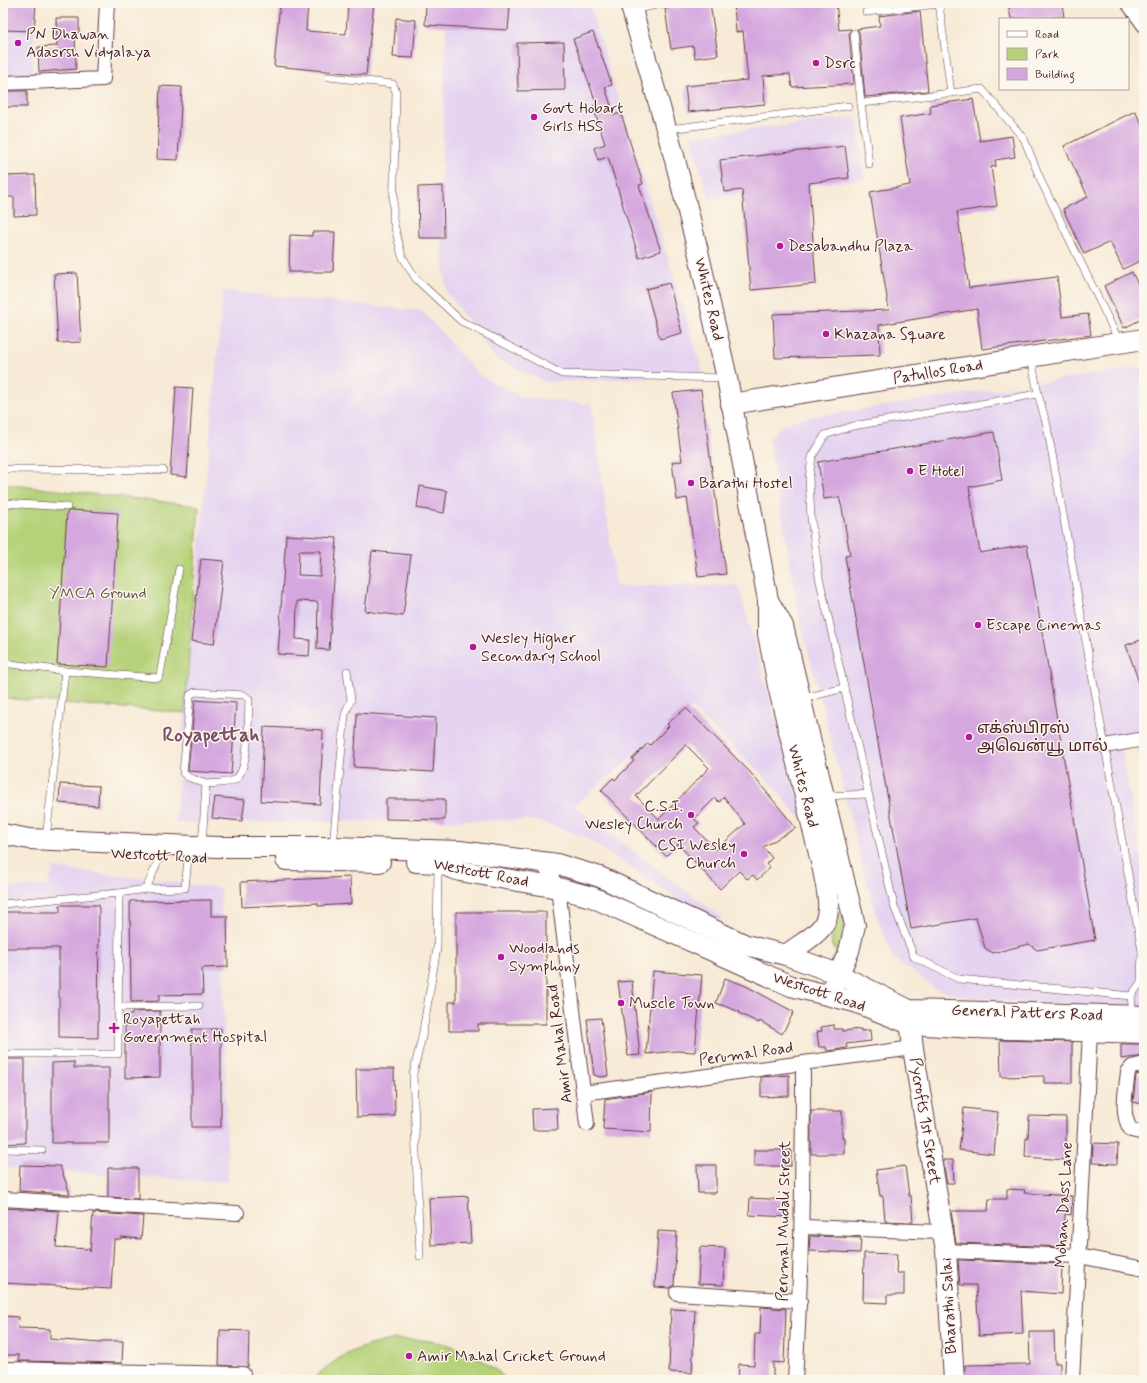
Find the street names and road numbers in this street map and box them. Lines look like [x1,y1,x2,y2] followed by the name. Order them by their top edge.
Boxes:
[689,255,729,343] street label: Whites Road
[891,355,985,389] street label: Patullos Road
[783,742,823,830] street label: Whites Road
[110,843,208,869] street label: Westcott Road
[432,853,530,893] street label: Westcott Road
[770,967,868,1017] street label: Westcott Road
[542,983,578,1105] street label: Amir Mahal Road
[951,1000,1103,1026] street label: General Patters Road
[697,1037,795,1071] street label: Perumal Road
[905,1056,945,1187] street label: Pycrofts 1st Street
[772,1140,796,1302] street label: Perumal Mudali Street
[1050,1141,1078,1269] street label: Mohan Dass Lane
[936,1257,962,1355] street label: Bharathi Salai

